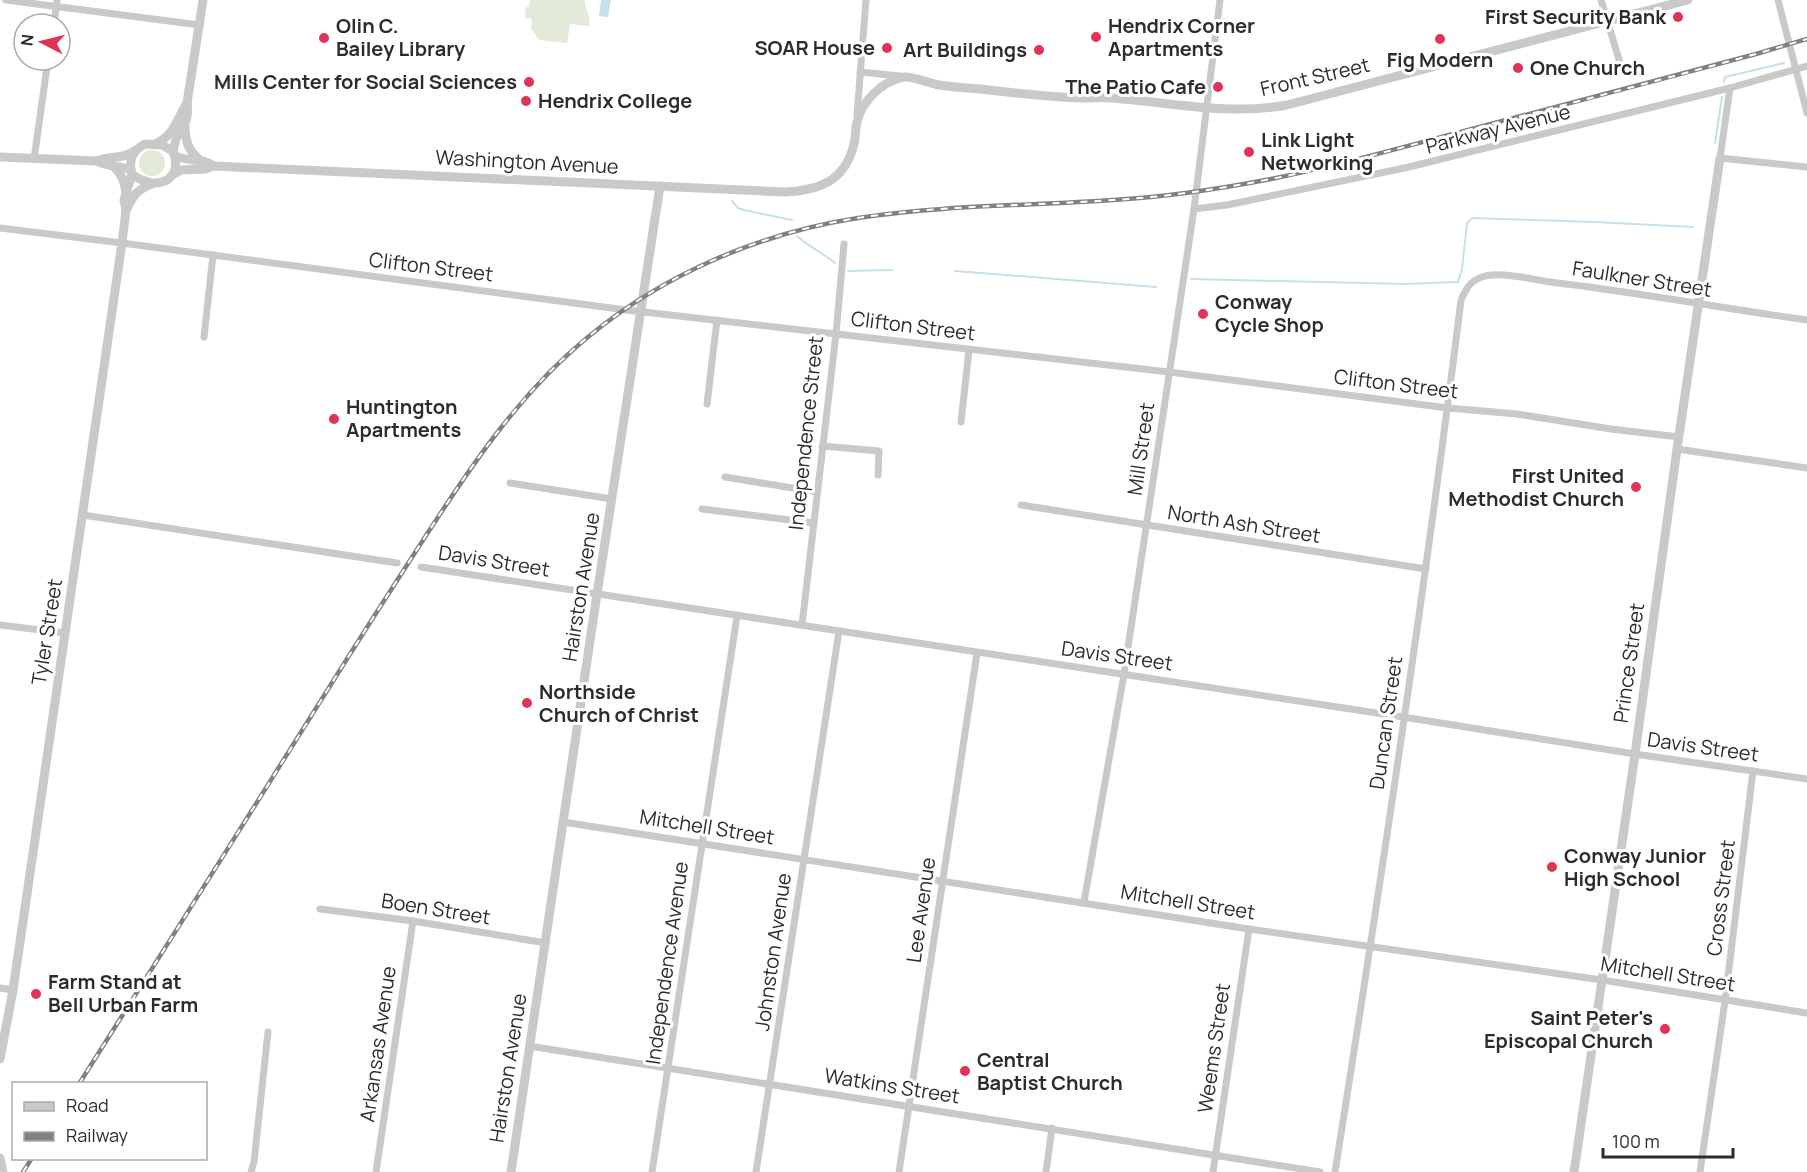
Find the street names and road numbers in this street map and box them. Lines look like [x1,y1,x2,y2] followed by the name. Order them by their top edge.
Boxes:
[1258,51,1372,102] street label: Front Street
[1423,97,1573,160] street label: Parkway Avenue
[435,143,619,180] street label: Washington Avenue
[367,245,495,288] street label: Clifton Street
[1570,254,1714,303] street label: Faulkner Street
[849,304,977,347] street label: Clifton Street
[782,335,829,531] street label: Independence Street
[1332,362,1460,405] street label: Clifton Street
[1121,401,1160,497] street label: Mill Street
[1166,498,1322,549] street label: North Ash Street
[555,510,606,663] street label: Hairston Avenue
[437,538,552,583] street label: Davis Street
[25,577,68,687] street label: Tyler Street
[1607,601,1650,725] street label: Prince Street
[1060,634,1175,677] street label: Davis Street
[1363,655,1408,791] street label: Duncan Street
[1646,725,1761,768] street label: Davis Street
[638,803,776,850] street label: Mitchell Street
[1700,838,1741,958] street label: Cross Street
[900,856,941,964] street label: Lee Avenue
[639,860,694,1066] street label: Independence Avenue
[748,871,797,1033] street label: Johnston Avenue
[1119,878,1257,925] street label: Mitchell Street
[380,887,493,930] street label: Boen Street
[1599,950,1737,997] street label: Mitchell Street
[353,964,402,1124] street label: Arkansas Avenue
[1191,981,1236,1115] street label: Weems Street
[482,991,533,1144] street label: Hairston Avenue
[822,1061,962,1110] street label: Watkins Street

